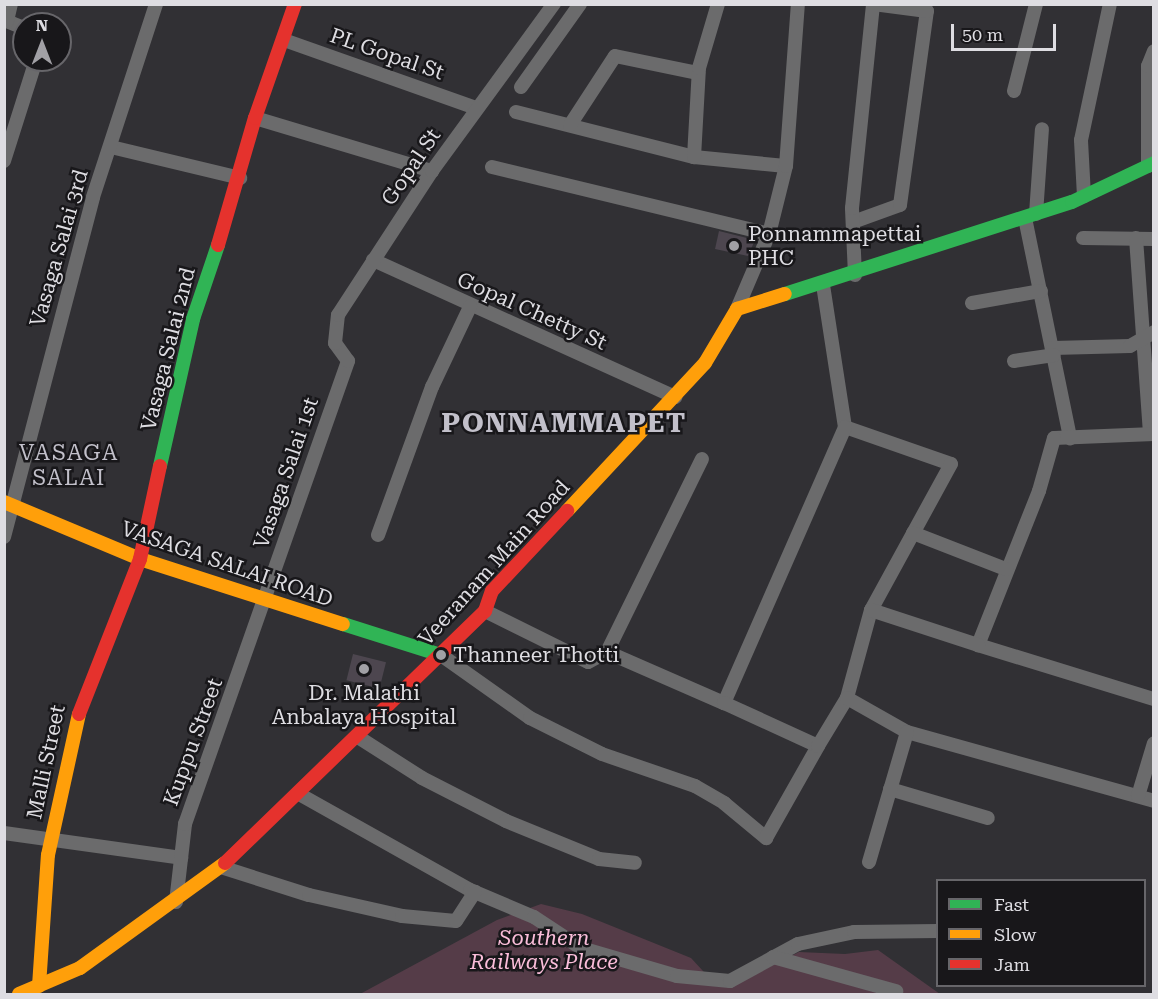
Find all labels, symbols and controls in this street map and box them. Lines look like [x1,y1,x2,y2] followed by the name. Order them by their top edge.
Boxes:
[12,12,72,72] north arrow
[954,12,1059,50] scale bar
[36,16,48,35] text: N
[327,23,447,85] street label: PL Gopal St
[962,24,1003,45] text: 50 m
[376,124,446,210] street label: Gopal St
[25,166,93,330] street label: Vasaga Salai 3rd
[748,221,921,271] place label: Ponnammapettai PHC
[725,237,743,255] marker: Ponnammapettai PHC
[136,265,200,433] street label: Vasaga Salai 2nd
[453,267,611,355] street label: Gopal Chetty St
[248,394,324,552] street label: Vasaga Salai 1st
[441,408,687,440] district label: PONNAMMAPET
[19,439,119,490] district label: VASAGA SALAI
[413,475,575,651] street label: Veeranam Main Road
[118,516,336,612] street label: VASAGA SALAI ROAD
[453,642,619,668] place label: Thanneer Thotti
[434,648,448,662] marker: Thanneer Thotti
[355,660,373,678] marker: Dr. Malathi Anbalaya Hospital
[158,675,228,809] street label: Kuppu Street
[272,680,456,730] place label: Dr. Malathi Anbalaya Hospital
[22,702,70,822] street label: Malli Street
[936,879,1146,987] legend
[994,894,1029,915] text: Fast
[994,924,1036,945] text: Slow
[470,925,618,975] park label: Southern Railways Place
[994,954,1030,975] text: Jam

